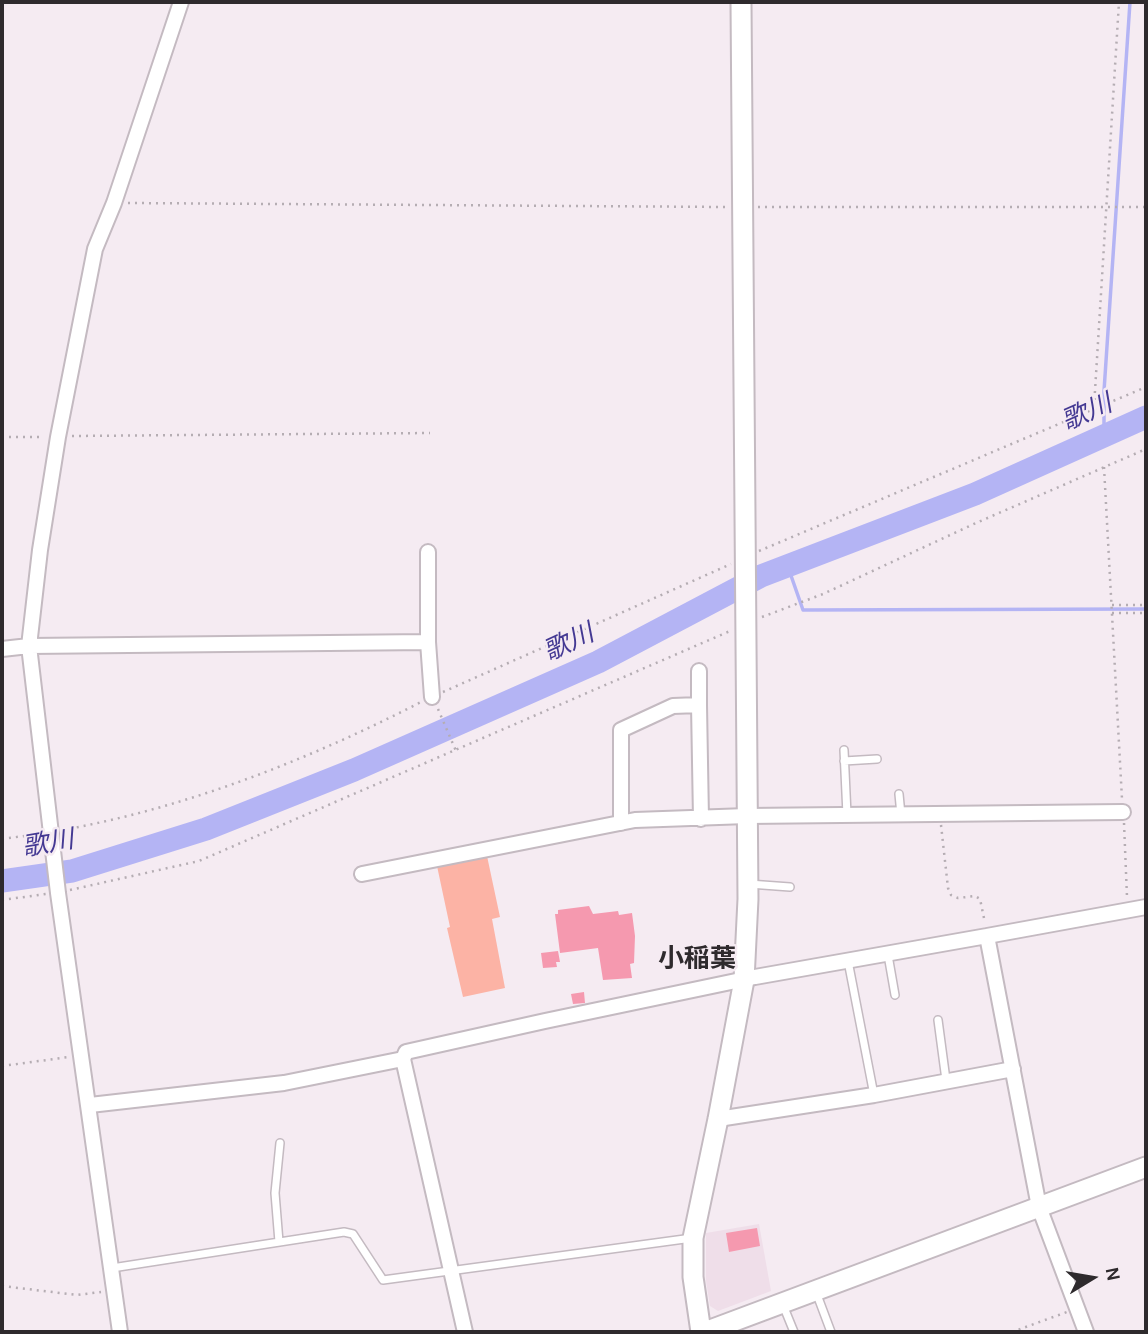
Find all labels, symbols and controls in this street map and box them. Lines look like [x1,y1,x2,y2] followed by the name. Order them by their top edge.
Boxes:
[1057,388,1117,438] water label: 歌川
[539,618,599,668] water label: 歌川
[20,824,76,864] water label: 歌川
[658,944,736,976] district label: 小稲葉
[1057,1243,1127,1313] north arrow
[1101,1265,1125,1283] text: N

